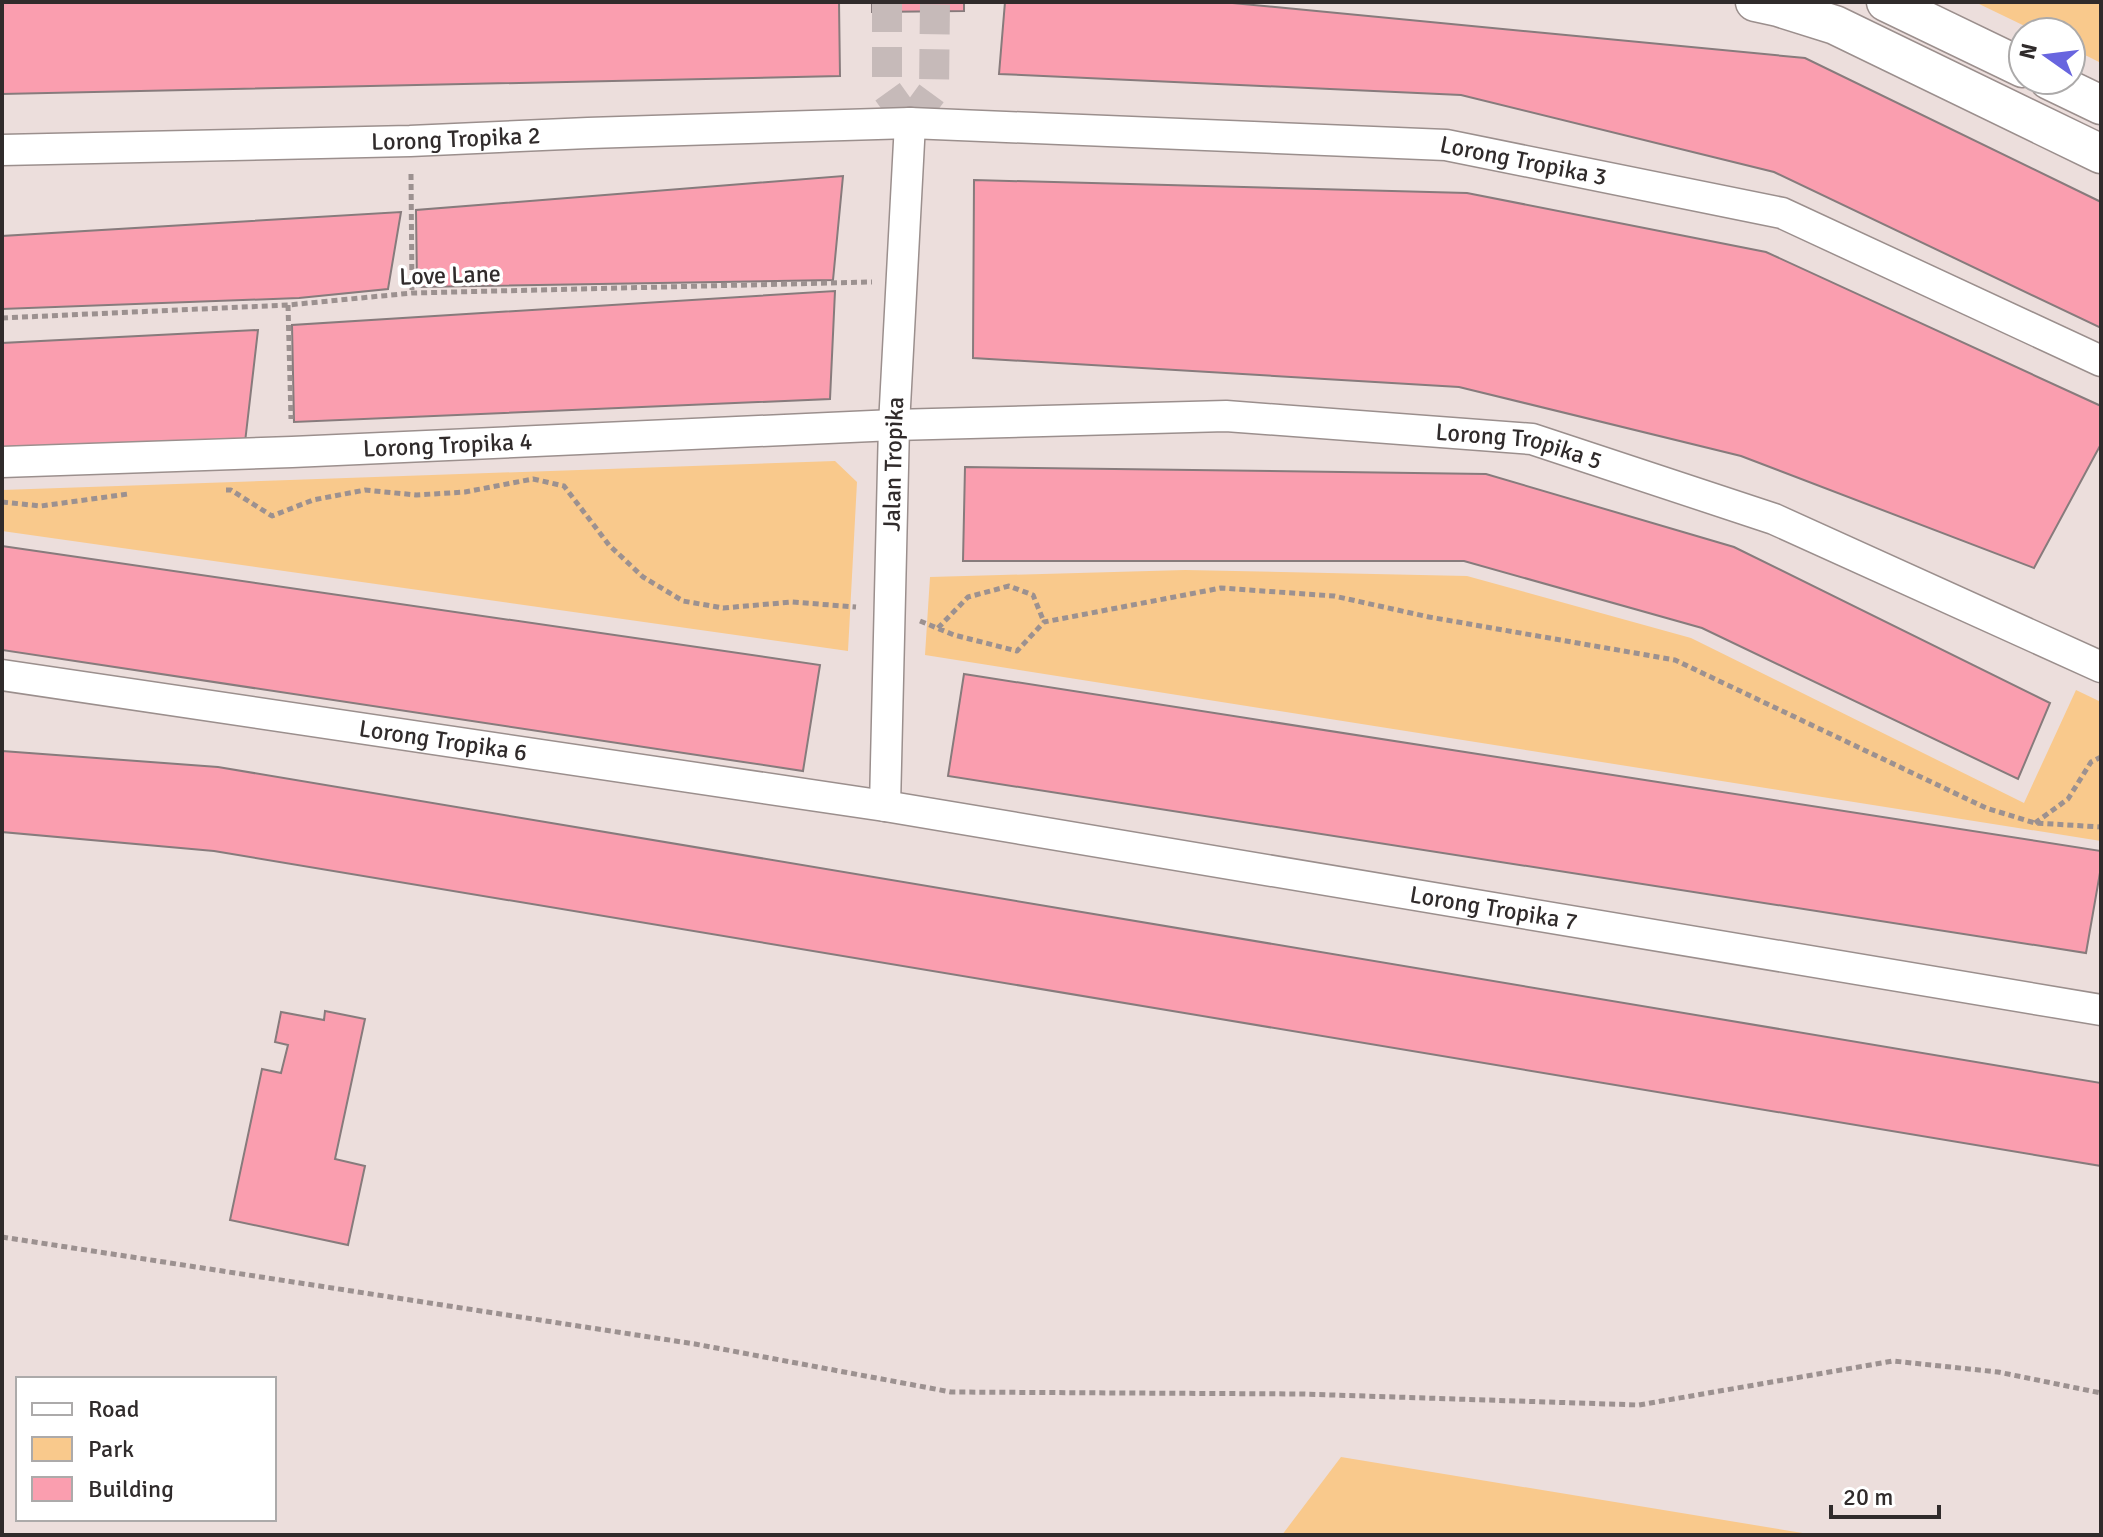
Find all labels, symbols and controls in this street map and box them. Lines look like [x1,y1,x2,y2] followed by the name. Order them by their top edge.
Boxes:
[2007,16,2087,96] north arrow
[2013,41,2043,62] text: N
[371,120,541,157] street label: Lorong Tropika 2
[1437,129,1610,192] street label: Lorong Tropika 3
[399,258,501,292] street label: Love Lane
[876,396,910,532] street label: Jalan Tropika
[1435,417,1606,476] street label: Lorong Tropika 5
[362,426,533,464] street label: Lorong Tropika 4
[357,713,529,768] street label: Lorong Tropika 6
[1408,879,1580,937] street label: Lorong Tropika 7
[16,1377,276,1521] legend
[88,1394,139,1424] text: Road
[88,1434,134,1464] text: Park
[1831,1469,1939,1519] scale bar
[88,1474,174,1504] text: Building
[1843,1482,1893,1512] text: 20 m

